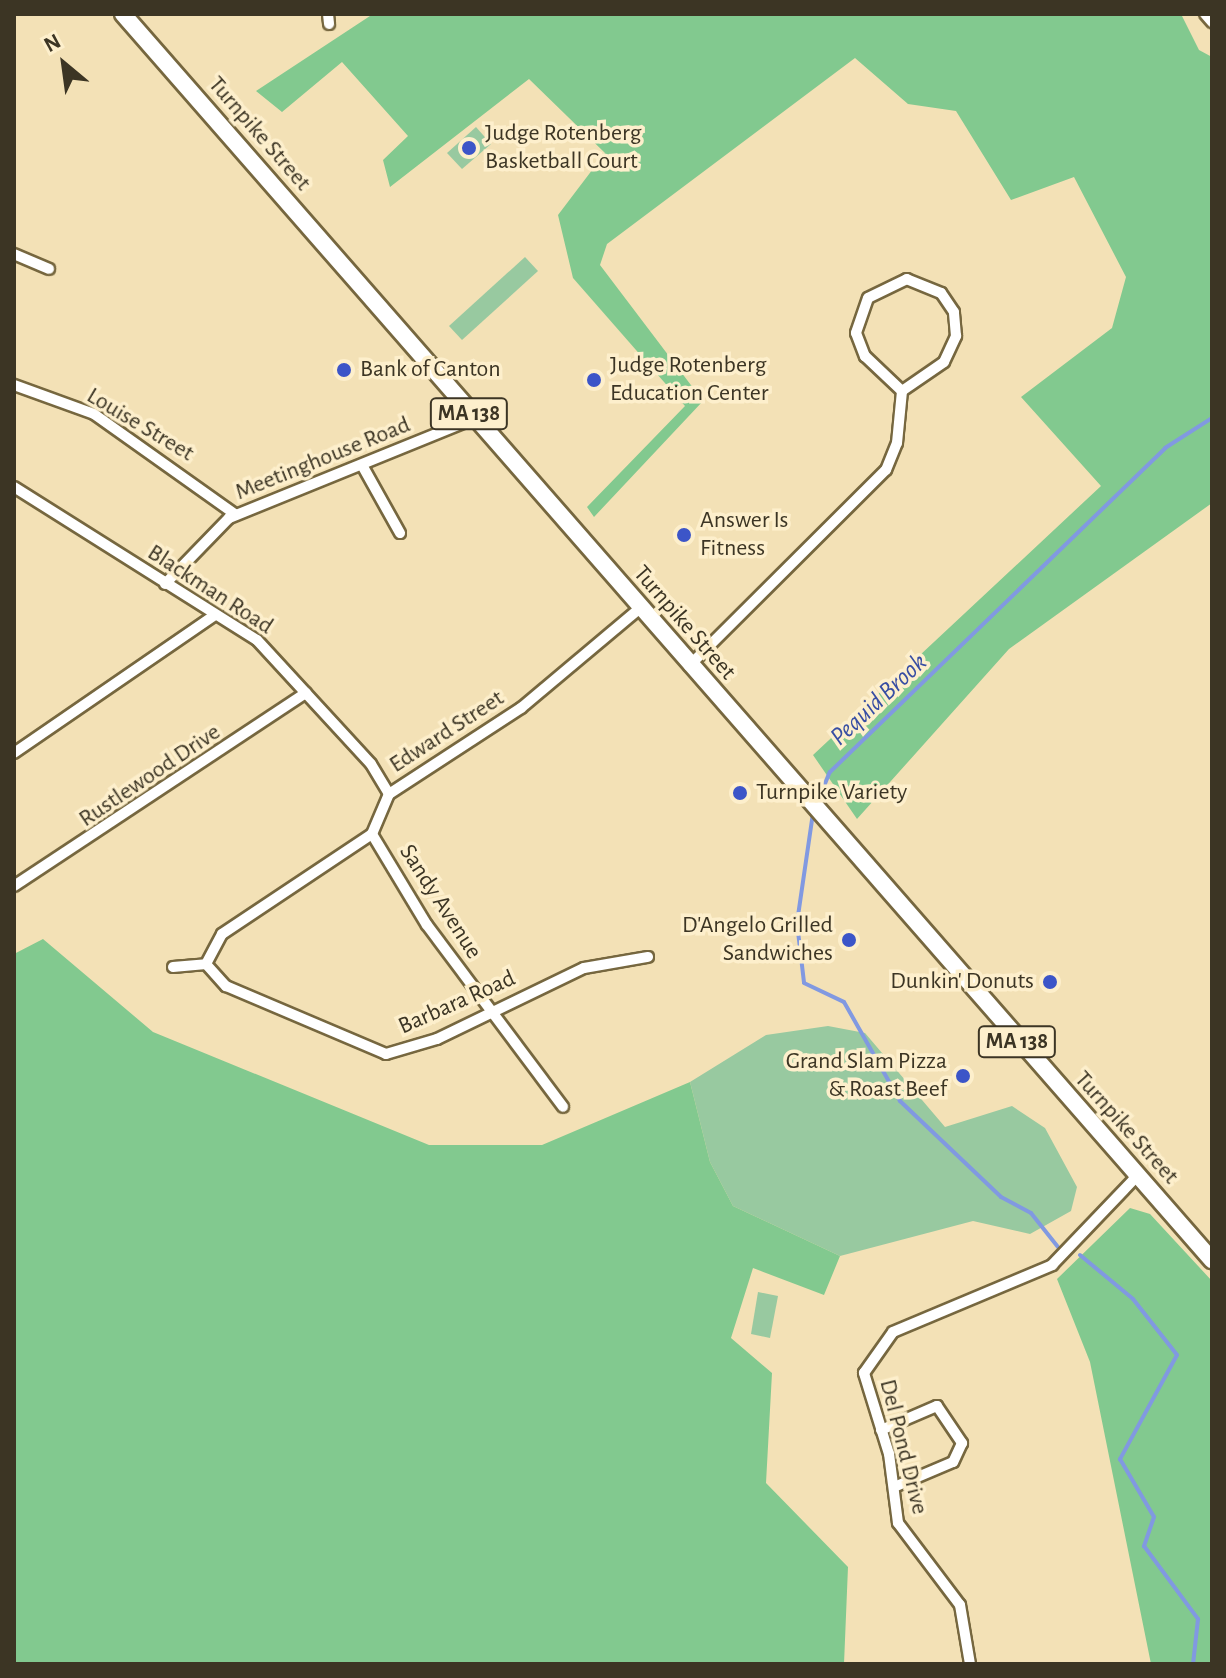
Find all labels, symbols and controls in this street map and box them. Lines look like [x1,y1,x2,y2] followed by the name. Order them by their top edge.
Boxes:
[24,24,104,104] north arrow
[40,30,64,56] text: N
[201,71,317,197] street label: Turnpike Street
[485,120,641,176] place label: Judge Rotenberg Basketball Court
[460,139,478,157] marker: Judge Rotenberg Basketball Court
[610,352,769,408] place label: Judge Rotenberg Education Center
[360,356,501,384] place label: Bank of Canton
[335,361,353,379] marker: Bank of Canton
[585,371,603,389] marker: Judge Rotenberg Education Center
[81,382,199,468] street label: Louise Street
[429,396,509,432] road number: MA 138
[231,411,415,507] street label: Meetinghouse Road
[700,507,788,563] place label: Answer Is Fitness
[675,526,693,544] marker: Answer Is Fitness
[142,539,278,641] street label: Blackman Road
[626,560,742,686] street label: Turnpike Street
[824,647,934,753] water label: Pequid Brook
[384,684,510,780] street label: Edward Street
[74,718,226,834] street label: Rustlewood Drive
[756,779,907,807] place label: Turnpike Variety
[731,784,749,802] marker: Turnpike Variety
[392,839,488,965] street label: Sandy Avenue
[682,912,833,968] place label: D'Angelo Grilled Sandwiches
[840,931,858,949] marker: D'Angelo Grilled Sandwiches
[394,964,520,1042] street label: Barbara Road
[890,968,1034,996] place label: Dunkin' Donuts
[1041,973,1059,991] marker: Dunkin' Donuts
[977,1024,1057,1060] road number: MA 138
[786,1048,947,1104] place label: Grand Slam Pizza & Roast Beef
[1068,1066,1184,1190] street label: Turnpike Street
[954,1067,972,1085] marker: Grand Slam Pizza & Roast Beef
[872,1376,934,1518] street label: Del Pond Drive

